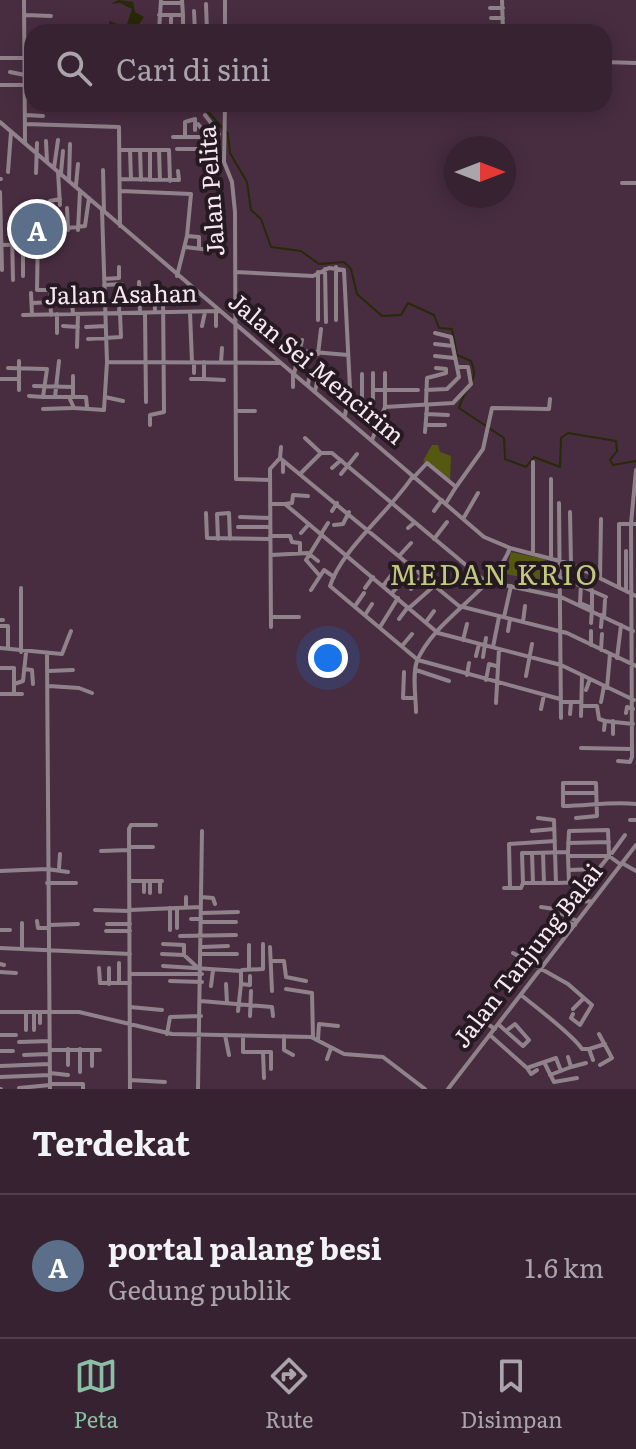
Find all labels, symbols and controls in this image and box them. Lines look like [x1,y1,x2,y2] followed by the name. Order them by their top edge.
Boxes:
[24,24,612,112] search box
[52,46,96,90] icon: search
[116,46,270,90] text: Cari di sini
[187,125,232,258] street label: Jalan Pelita
[444,136,516,208] north arrow
[11,199,63,259] pin: A
[44,274,198,311] street label: Jalan Asahan
[222,283,413,451] street label: Jalan Sei Mencirim
[389,552,599,594] district label: MEDAN KRIO
[308,638,348,678] your location
[443,855,609,1054] street label: Jalan Tanjung Balai
[32,1116,190,1166] text: Terdekat
[108,1225,382,1269] text: portal palang besi
[48,1247,68,1286] text: A
[525,1247,604,1286] text: 1.6 km
[108,1269,290,1308] text: Gedung publik
[73,1354,118,1435] tab: Peta
[265,1354,314,1435] tab: Rute
[460,1354,563,1435] tab: Disimpan

